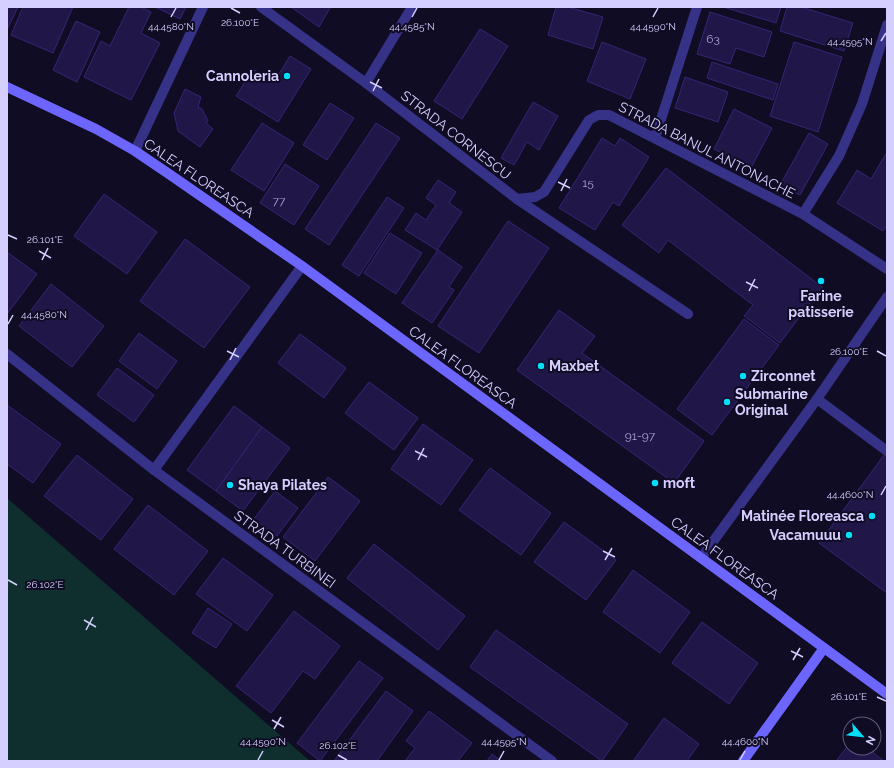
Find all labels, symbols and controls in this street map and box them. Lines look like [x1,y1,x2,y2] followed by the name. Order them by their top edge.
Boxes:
[221,17,259,28] text: 26.100°E
[148,21,194,32] text: 44.4580°N
[389,21,435,32] text: 44.4585°N
[630,21,676,32] text: 44.4590°N
[706,32,720,46] house number: 63
[827,36,873,47] text: 44.4595°N
[206,68,279,84] place label: Cannoleria
[282,71,292,81] marker: Cannoleria
[398,87,514,183] street label: STRADA CORNESCU
[616,98,798,202] street label: STRADA BANUL ANTONACHE
[141,135,257,221] street label: CALEA FLOREASCA
[582,176,594,190] house number: 15
[273,194,286,208] house number: 77
[27,234,63,245] text: 26.101°E
[816,276,826,286] marker: Farine patisserie
[788,288,854,320] place label: Farine patisserie
[21,309,67,320] text: 44.4580°N
[406,323,520,412] street label: CALEA FLOREASCA
[830,346,868,357] text: 26.100°E
[549,358,600,374] place label: Maxbet
[536,361,546,371] marker: Maxbet
[751,368,816,384] place label: Zirconnet
[738,371,748,381] marker: Zirconnet
[735,386,809,418] place label: Submarine Original
[722,397,732,407] marker: Submarine Original
[625,429,656,443] house number: 91-97
[663,475,696,491] place label: moft
[238,477,327,493] place label: Shaya Pilates
[650,478,660,488] marker: moft
[225,480,235,490] marker: Shaya Pilates
[827,489,873,500] text: 44.4600°N
[231,507,339,591] street label: STRADA TURBINEI
[741,508,864,524] place label: Matinée Floreasca
[867,511,877,521] marker: Matinée Floreasca
[668,514,782,603] street label: CALEA FLOREASCA
[769,527,841,543] place label: Vacamuuu
[844,530,854,540] marker: Vacamuuu
[26,579,64,590] text: 26.102°E
[831,691,867,702] text: 26.101°E
[842,716,882,756] north arrow
[863,734,878,747] text: N
[240,736,286,747] text: 44.4590°N
[481,736,527,747] text: 44.4595°N
[722,736,768,747] text: 44.4600°N
[319,740,357,751] text: 26.102°E

